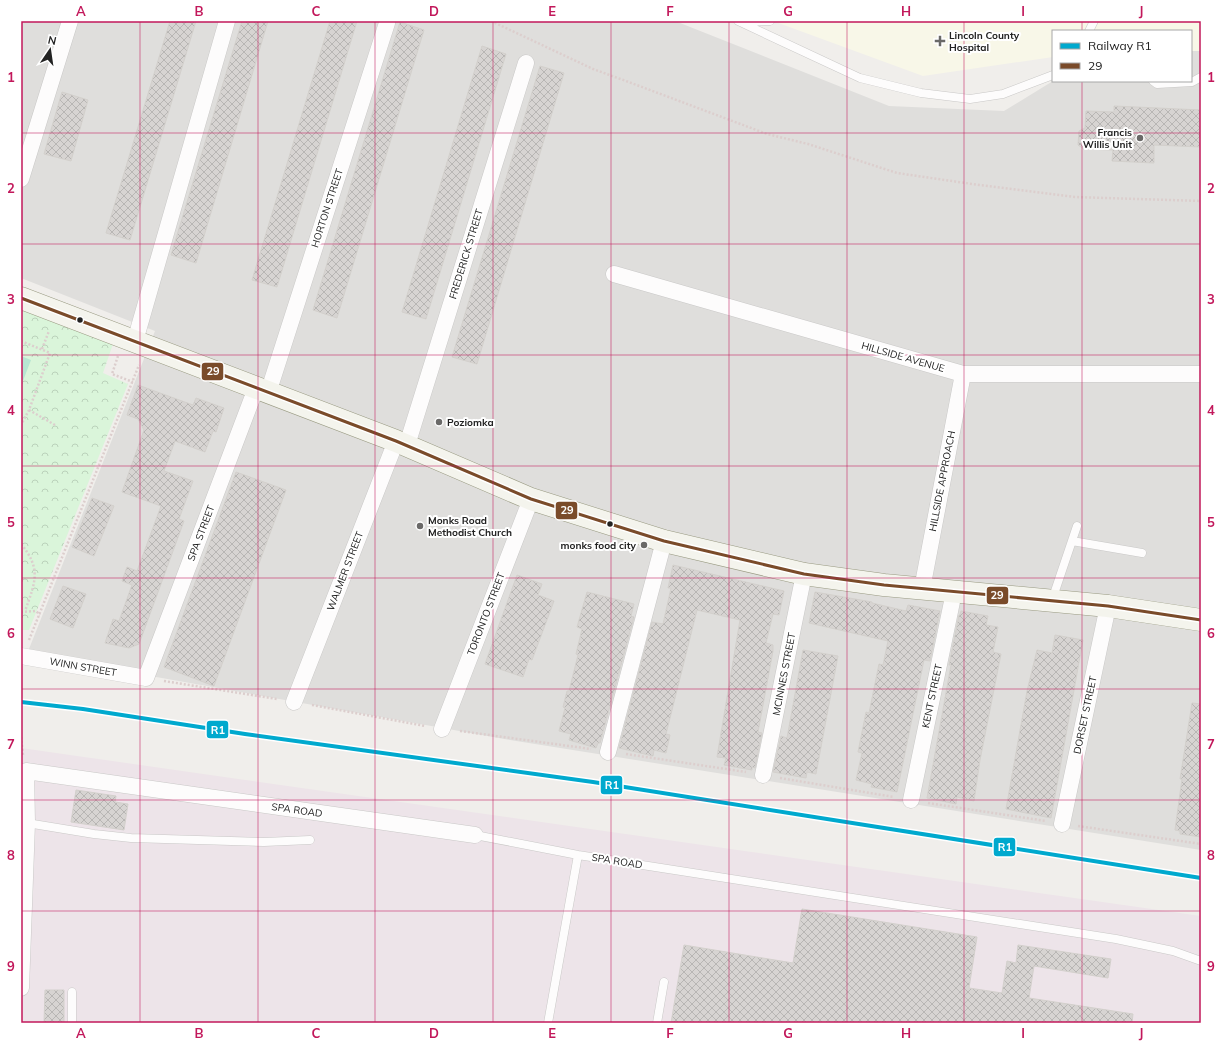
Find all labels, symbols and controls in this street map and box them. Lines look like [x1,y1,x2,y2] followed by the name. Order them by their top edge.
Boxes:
[76,3,86,19] text: A
[195,3,204,19] text: B
[312,3,321,19] text: C
[429,3,439,19] text: D
[548,3,556,19] text: E
[666,3,674,19] text: F
[783,3,793,19] text: G
[901,3,911,19] text: H
[1021,3,1025,19] text: I
[1139,3,1143,19] text: J
[949,29,1020,54] place label: Lincoln County Hospital
[30,30,70,70] north arrow
[1052,30,1192,82] legend
[47,33,58,48] text: N
[934,35,946,47] marker: Lincoln County Hospital
[1088,38,1152,53] text: Railway R1
[1088,58,1102,73] text: 29
[7,69,15,85] text: 1
[1207,69,1215,85] text: 1
[1083,126,1132,151] place label: Francis Willis Unit
[1135,133,1145,143] marker: Francis Willis Unit
[308,167,346,249] street label: HORTON STREET
[7,180,15,196] text: 2
[1207,180,1215,196] text: 2
[446,207,486,301] street label: FREDERICK STREET
[7,291,15,307] text: 3
[1207,291,1215,307] text: 3
[75,315,85,325] unlabelled marker
[860,339,946,375] street label: HILLSIDE AVENUE
[201,362,224,381] line badge: 29
[206,364,220,378] text: 29
[7,402,15,418] text: 4
[1207,402,1215,418] text: 4
[447,416,494,429] place label: Poziomka
[434,417,444,427] marker: Poziomka
[926,430,958,532] street label: HILLSIDE APPROACH
[555,501,578,520] line badge: 29
[184,503,218,563] street label: SPA STREET
[560,503,574,517] text: 29
[7,514,15,530] text: 5
[428,514,512,539] place label: Monks Road Methodist Church
[1207,514,1215,530] text: 5
[605,519,615,529] unlabelled marker
[415,521,425,531] marker: Monks Road Methodist Church
[324,529,366,613] street label: WALMER STREET
[561,539,637,552] place label: monks food city
[639,540,649,550] marker: monks food city
[464,571,508,657] street label: TORONTO STREET
[986,586,1009,605] line badge: 29
[990,588,1004,602] text: 29
[7,625,15,641] text: 6
[1207,625,1215,641] text: 6
[770,631,798,717] street label: MCINNES STREET
[48,655,118,679] street label: WINN STREET
[919,663,945,729] street label: KENT STREET
[1070,675,1100,755] street label: DORSET STREET
[206,720,229,739] line badge: R1
[211,723,226,737] text: R1
[7,736,15,752] text: 7
[1207,736,1215,752] text: 7
[600,775,623,795] line badge: R1
[605,778,620,792] text: R1
[271,800,323,820] street label: SPA ROAD
[993,837,1016,857] line badge: R1
[998,840,1013,854] text: R1
[7,847,15,863] text: 8
[1207,847,1215,863] text: 8
[591,851,643,871] street label: SPA ROAD
[7,958,15,974] text: 9
[1207,958,1215,974] text: 9
[76,1025,86,1041] text: A
[195,1025,204,1041] text: B
[312,1025,321,1041] text: C
[429,1025,439,1041] text: D
[548,1025,556,1041] text: E
[666,1025,674,1041] text: F
[783,1025,793,1041] text: G
[901,1025,911,1041] text: H
[1021,1025,1025,1041] text: I
[1139,1025,1143,1041] text: J

